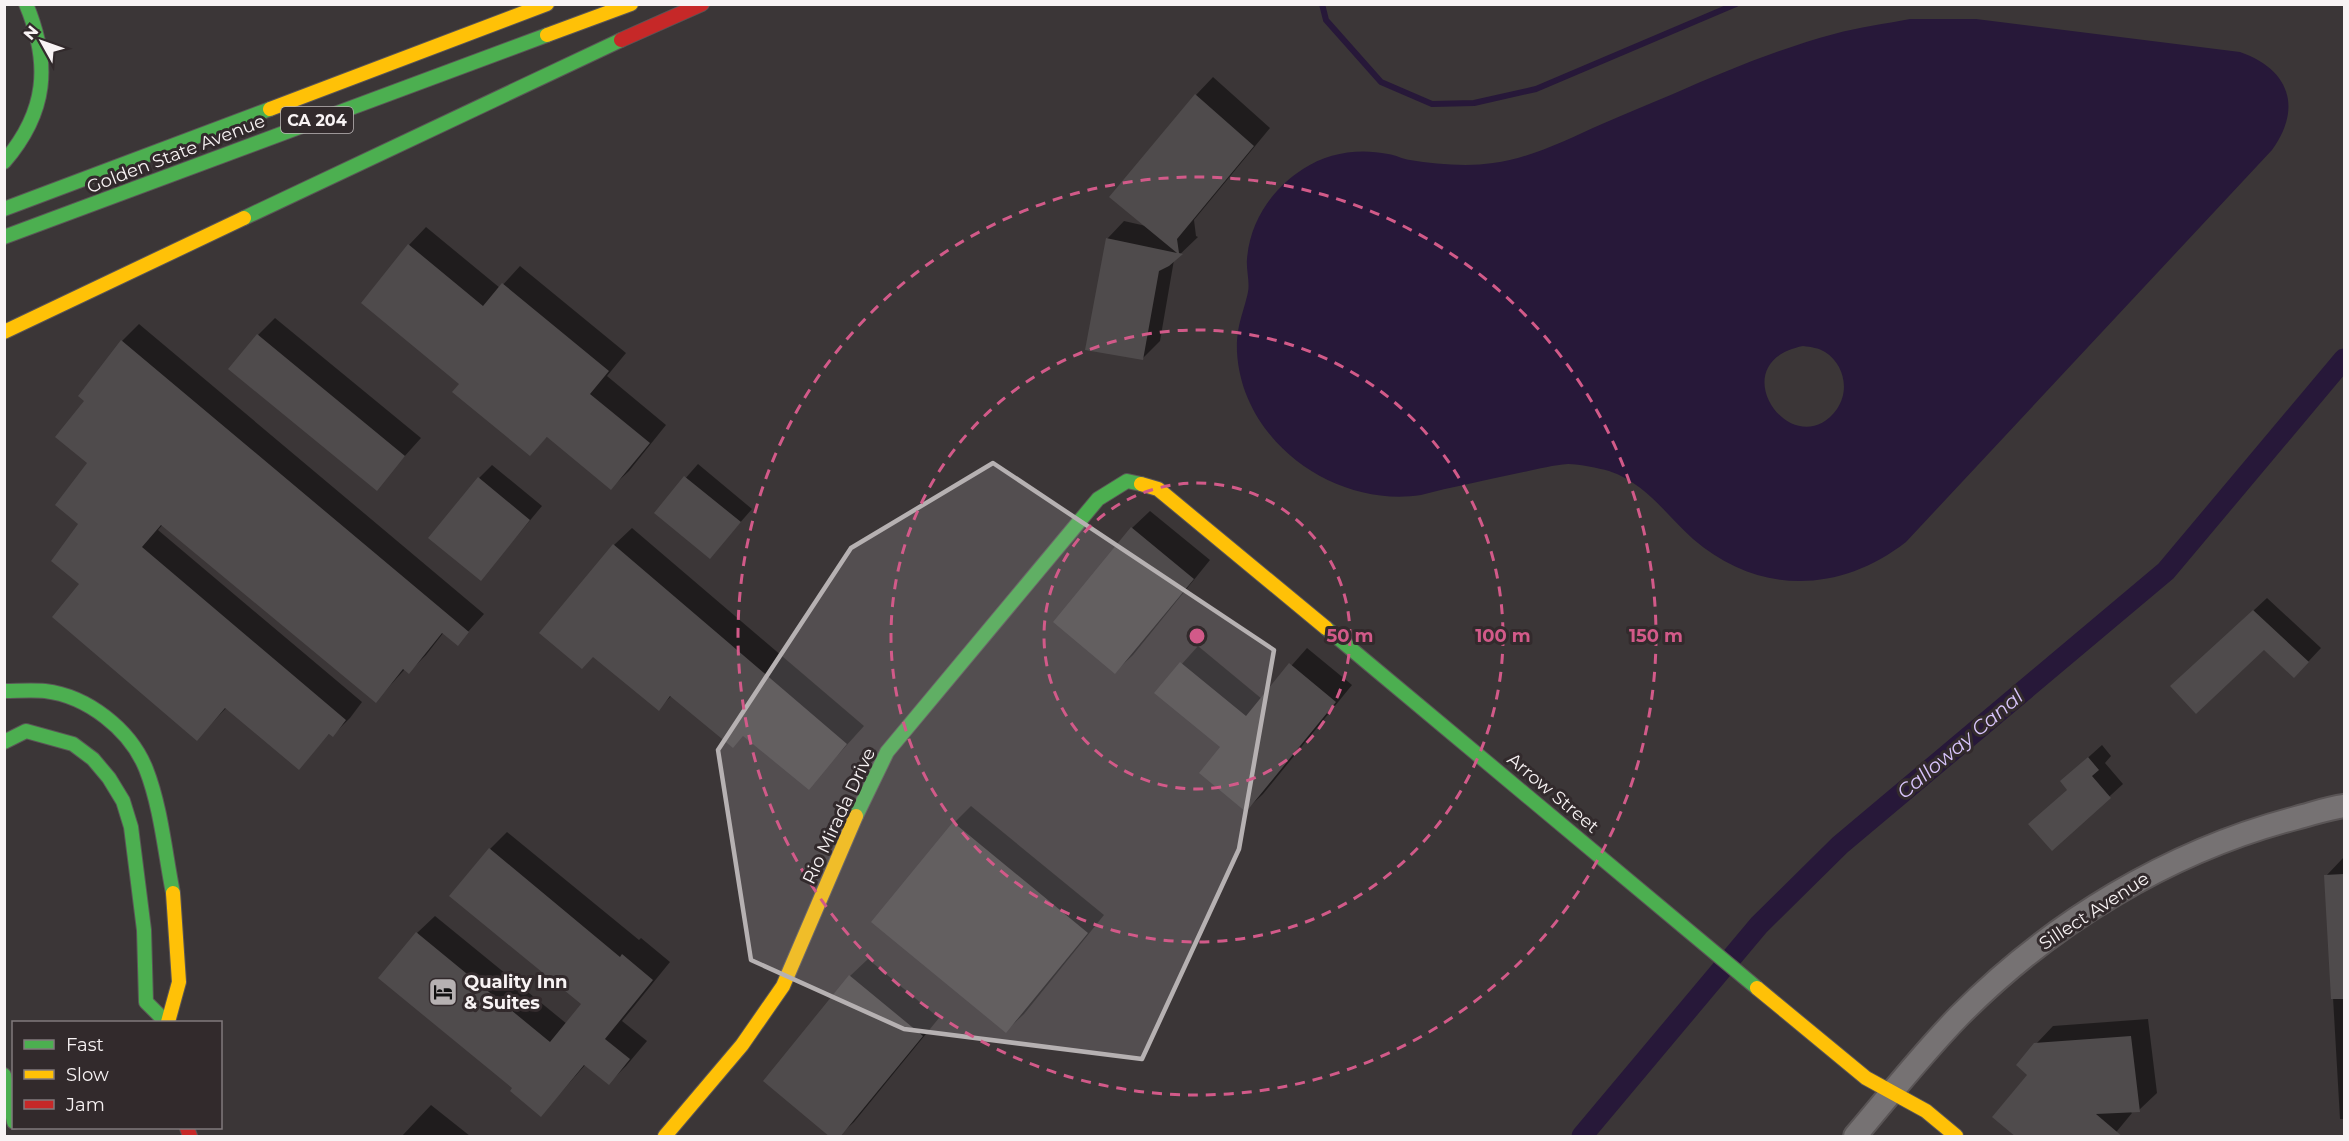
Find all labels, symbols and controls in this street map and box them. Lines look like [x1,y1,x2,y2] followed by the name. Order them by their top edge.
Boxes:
[12,12,72,72] north arrow
[19,22,42,44] text: N
[281,107,353,133] road number: CA 204
[84,110,268,198] street label: Golden State Avenue
[1327,625,1373,647] text: 50 m
[1475,625,1531,647] text: 100 m
[1629,625,1683,647] text: 150 m
[1187,626,1207,646] centre of rings
[1892,684,2028,804] water label: Calloway Canal
[798,744,880,888] street label: Rio Mirada Drive
[1503,748,1603,838] street label: Arrow Street
[2035,867,2153,955] street label: Sillect Avenue
[464,971,568,1014] place label: Quality Inn & Suites
[427,976,459,1008] hotel icon: Quality Inn & Suites
[12,1021,222,1129] legend
[66,1034,104,1056] text: Fast
[66,1064,109,1086] text: Slow
[65,1094,105,1116] text: Jam

